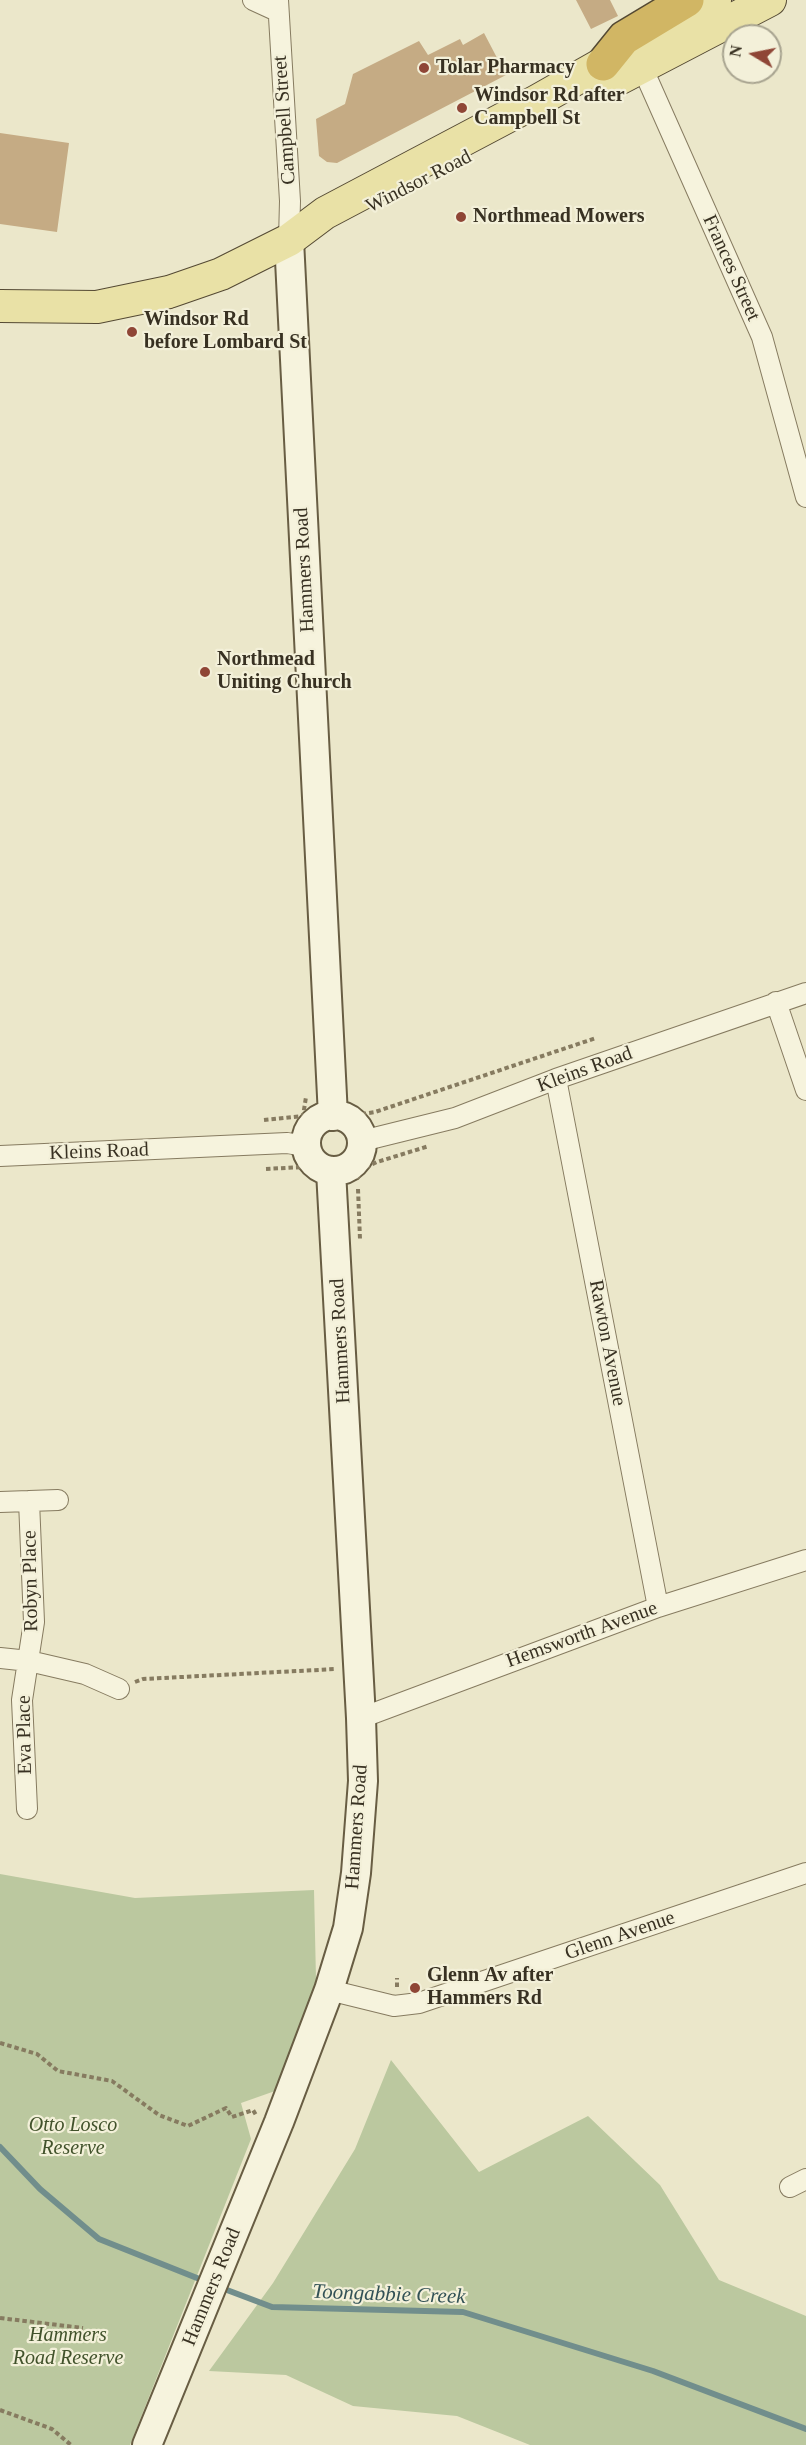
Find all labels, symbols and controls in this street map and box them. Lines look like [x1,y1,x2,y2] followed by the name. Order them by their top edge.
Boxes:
[722,24,782,84] north arrow
[726,44,745,58] text: N
[269,55,301,185] street label: Campbell Street
[436,56,575,80] place label: Tolar Pharmacy
[417,61,431,75] marker: Tolar Pharmacy
[474,84,625,131] place label: Windsor Rd after Campbell St
[455,101,469,115] marker: Windsor Rd after Campbell St
[362,145,476,219] street label: Windsor Road
[473,205,645,229] place label: Northmead Mowers
[454,210,468,224] marker: Northmead Mowers
[697,211,765,325] street label: Frances Street
[144,308,307,355] place label: Windsor Rd before Lombard St
[125,325,139,339] marker: Windsor Rd before Lombard St
[290,507,320,633] street label: Hammers Road
[217,648,352,695] place label: Northmead Uniting Church
[198,665,212,679] marker: Northmead Uniting Church
[534,1042,636,1098] street label: Kleins Road
[49,1138,149,1166] street label: Kleins Road
[326,1278,356,1404] street label: Hammers Road
[583,1278,631,1408] street label: Rawton Avenue
[18,1530,44,1632] street label: Robyn Place
[503,1597,661,1673] street label: Hemsworth Avenue
[12,1695,38,1775] street label: Eva Place
[341,1764,373,1890] street label: Hammers Road
[562,1906,678,1966] street label: Glenn Avenue
[427,1964,553,2011] place label: Glenn Av after Hammers Rd
[408,1981,422,1995] marker: Glenn Av after Hammers Rd
[29,2114,117,2161] park label: Otto Losco Reserve
[177,2225,247,2349] street label: Hammers Road
[312,2280,466,2310] water label: Toongabbie Creek
[13,2324,123,2371] park label: Hammers Road Reserve

